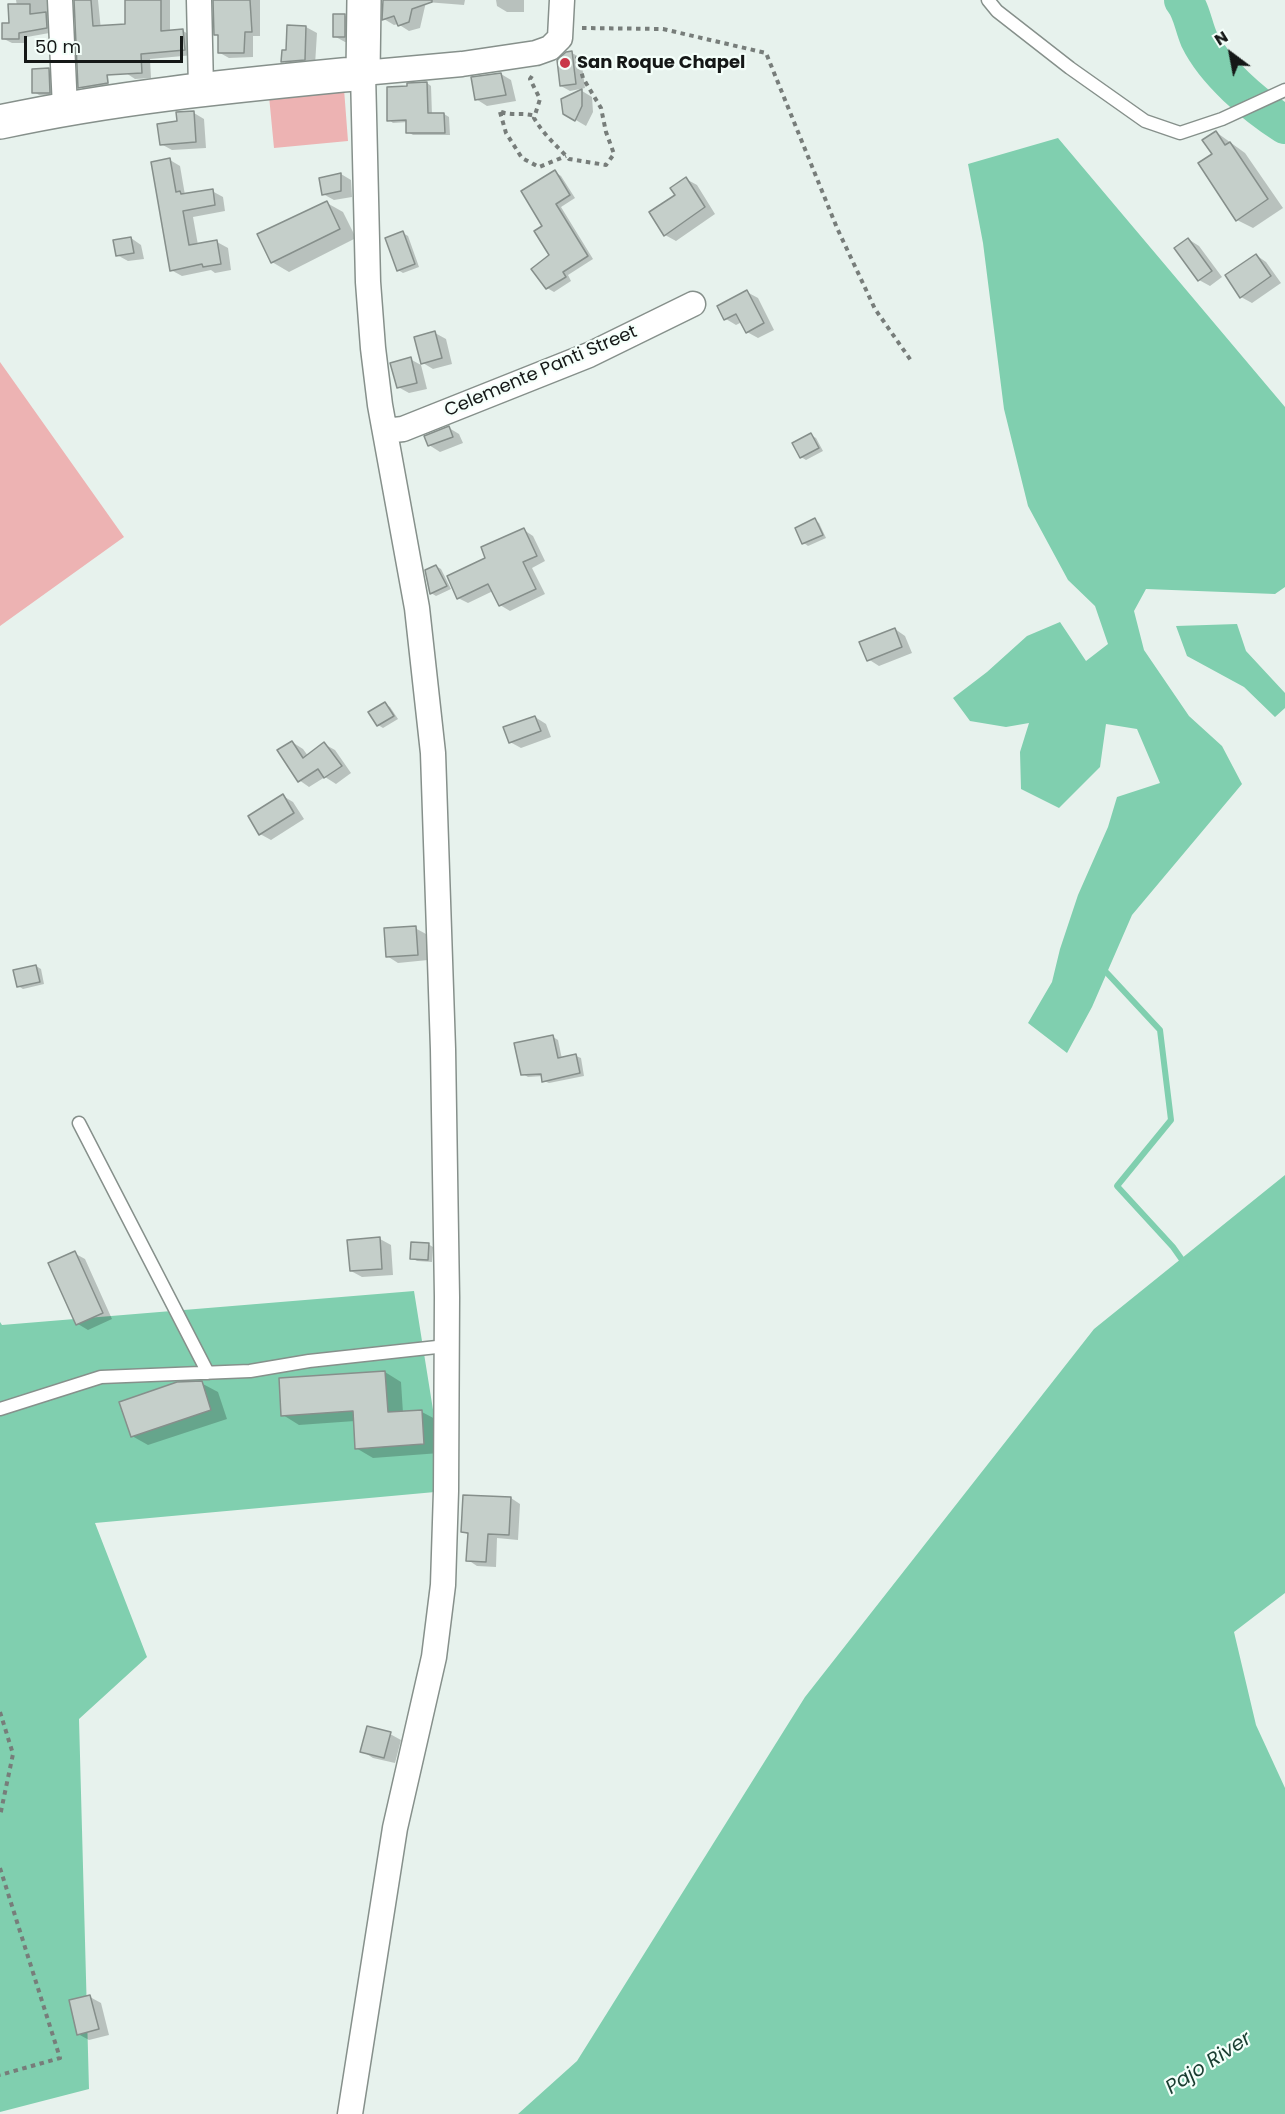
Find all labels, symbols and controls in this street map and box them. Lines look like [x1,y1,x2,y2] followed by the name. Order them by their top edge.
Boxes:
[27,24,186,62] scale bar
[1201,24,1261,84] north arrow
[1210,25,1232,51] text: N
[35,34,81,59] text: 50 m
[577,52,745,74] place label: San Roque Chapel
[558,56,572,70] marker: San Roque Chapel
[442,322,640,422] street label: Celemente Panti Street
[1162,2028,1256,2100] water label: Pajo River

